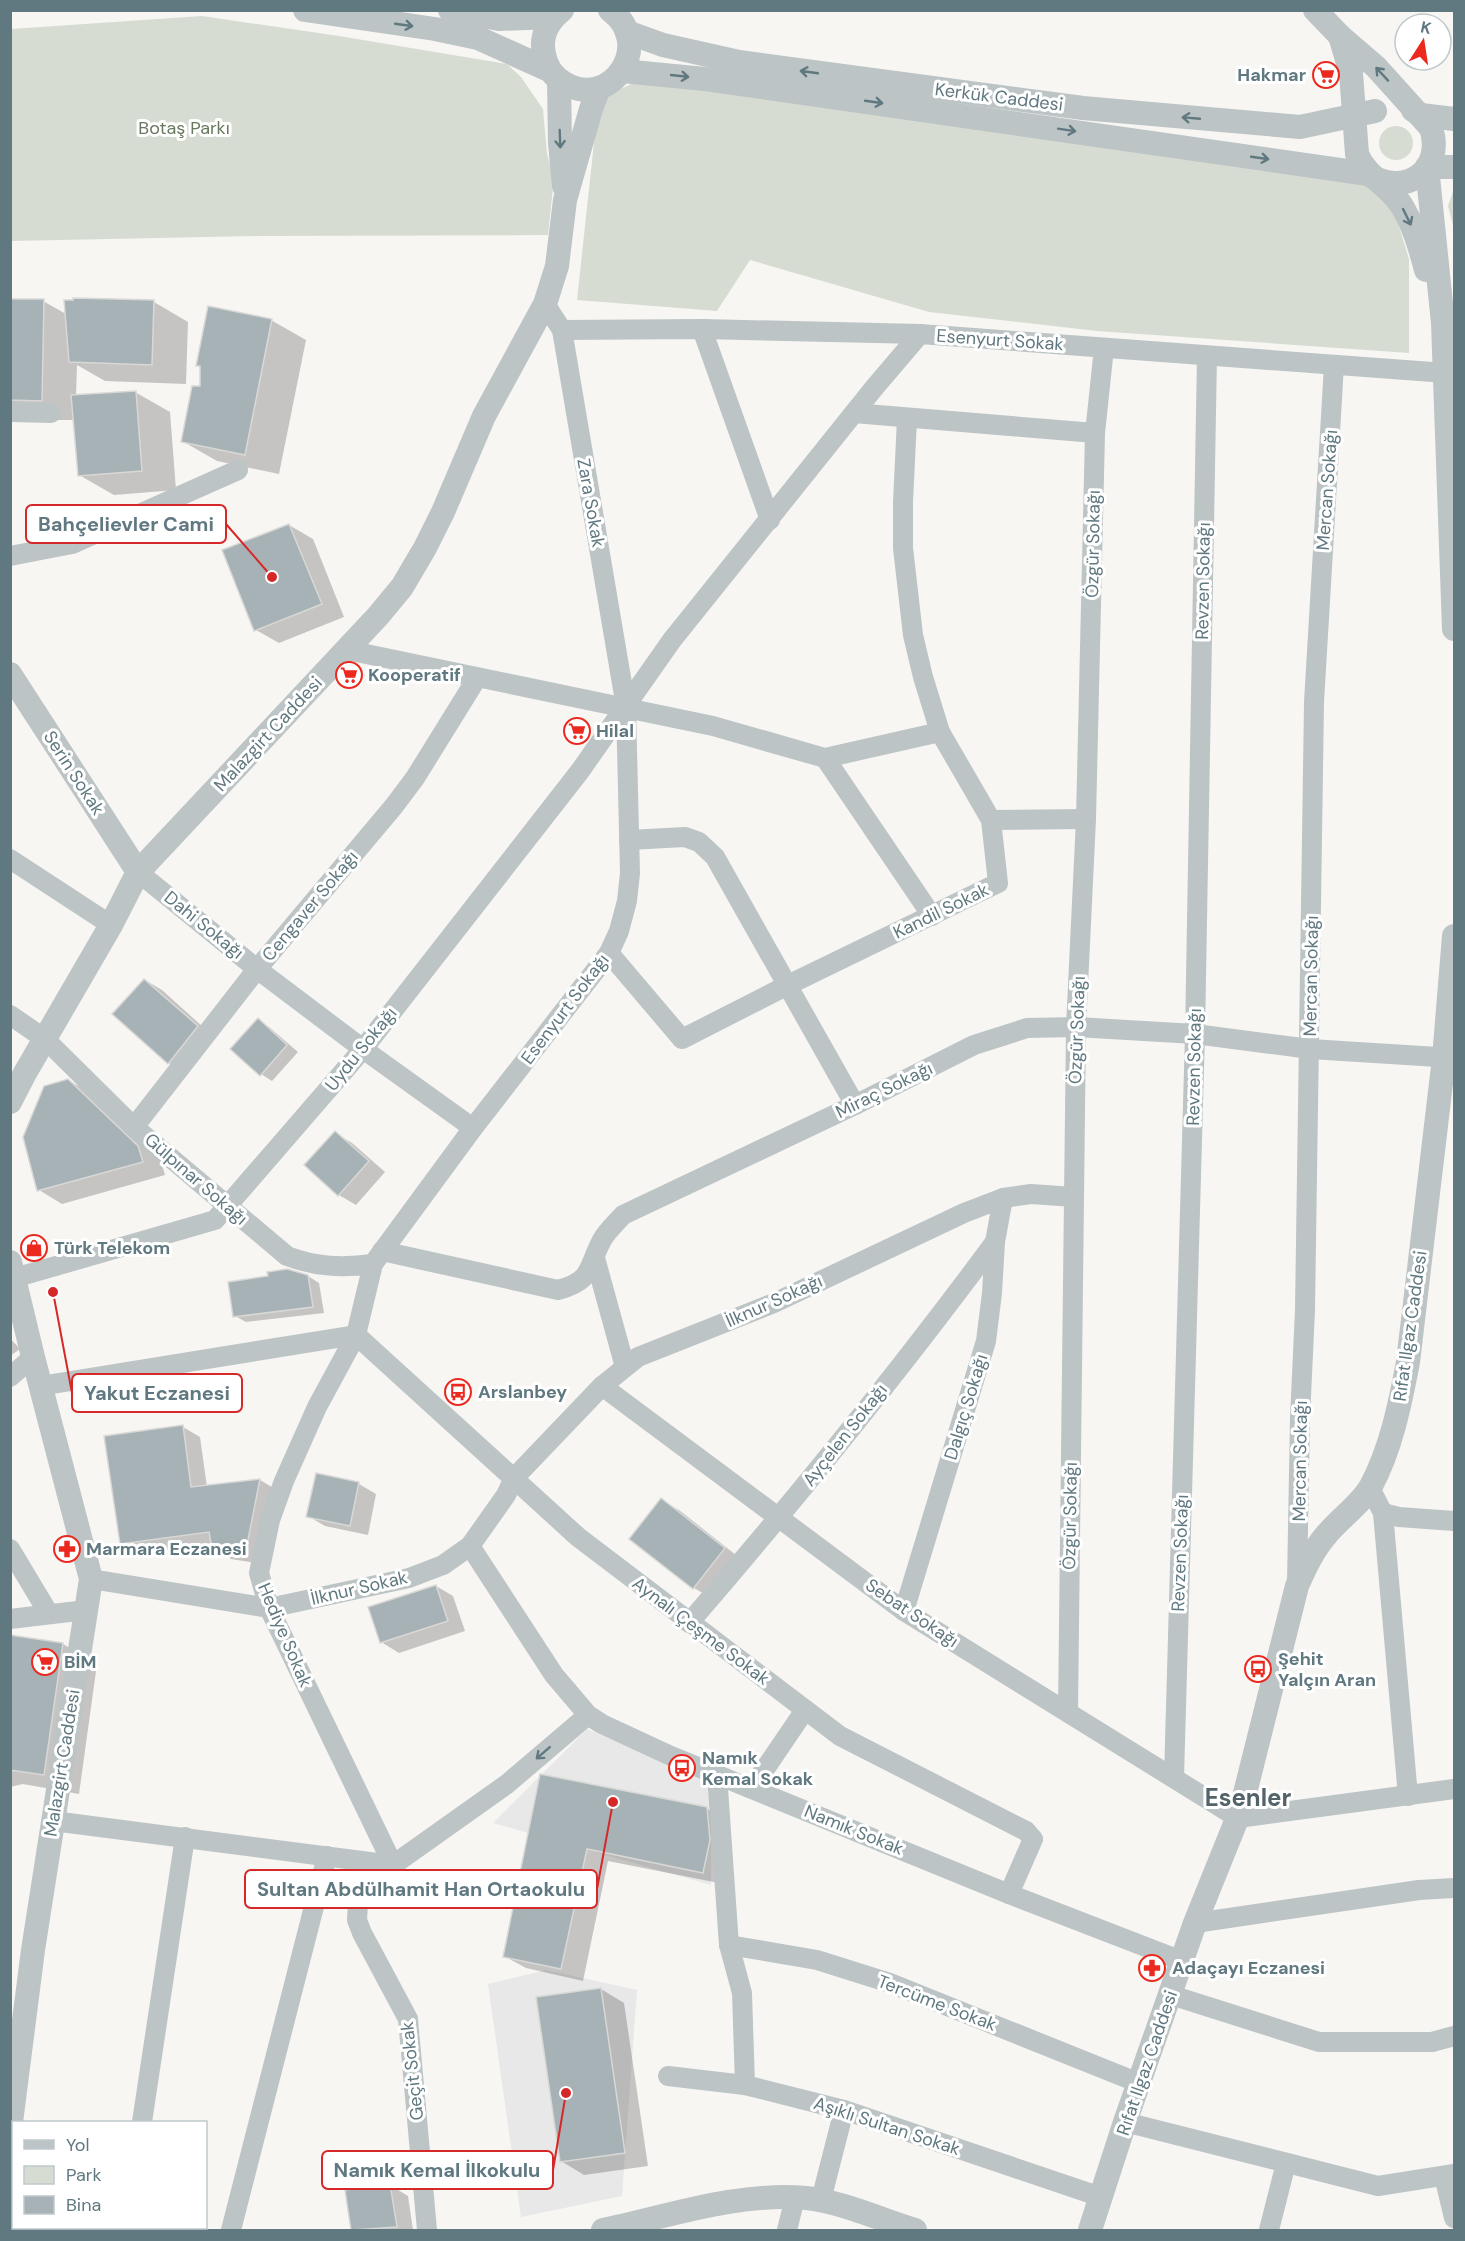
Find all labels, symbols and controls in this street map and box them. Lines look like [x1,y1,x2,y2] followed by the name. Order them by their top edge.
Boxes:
[1393,12,1453,72] north arrow
[1419,16,1434,39] text: K
[394,19,414,30] one-way arrow
[1311,60,1341,90] supermarket icon: Hakmar
[1237,63,1306,87] place label: Hakmar
[800,66,820,77] one-way arrow
[1375,66,1389,81] one-way arrow
[670,71,690,82] one-way arrow
[934,77,1064,117] street label: Kerkük Caddesi
[863,97,883,108] one-way arrow
[1181,112,1201,123] one-way arrow
[138,116,230,140] park label: Botaş Parkı
[1056,124,1076,135] one-way arrow
[554,128,566,148] one-way arrow
[1249,153,1269,164] one-way arrow
[1401,207,1413,225] one-way arrow
[936,324,1064,356] street label: Esenyurt Sokak
[1311,429,1343,551] street label: Mercan Sokağı
[571,457,611,549] street label: Zara Sokak
[1080,490,1106,598] street label: Özgür Sokağı
[26,505,226,543] callout: Bahçelievler Cami
[38,511,214,537] text: Bahçelievler Cami
[1190,522,1216,640] street label: Revzen Sokağı
[334,660,364,690] supermarket icon: Kooperatif
[368,663,461,687] place label: Kooperatif
[209,671,327,797] street label: Malazgirt Caddesi
[562,716,592,746] supermarket icon: Hilal
[596,719,634,743] place label: Hilal
[38,726,110,820] street label: Serin Sokak
[257,846,363,966] street label: Cengaver Sokağı
[889,877,993,945] street label: Kandil Sokak
[159,886,249,964] street label: Dahi Sokağı
[1298,915,1324,1037] street label: Mercan Sokağı
[516,949,614,1069] street label: Esenyurt Sokağı
[1063,976,1091,1084] street label: Özgür Sokağı
[320,1002,402,1096] street label: Uydu Sokağı
[1181,1008,1207,1126] street label: Revzen Sokağı
[832,1056,936,1124] street label: Miraç Sokağı
[140,1128,252,1230] street label: Gülpınar Sokağı
[19,1233,49,1263] shop icon: Türk Telekom
[54,1236,170,1260] place label: Türk Telekom
[1388,1249,1432,1403] street label: Rıfat Ilgaz Caddesi
[722,1269,826,1333] street label: İlknur Sokağı
[939,1351,993,1463] street label: Dalgıç Sokağı
[72,1374,242,1412] callout: Yakut Eczanesi
[443,1377,473,1407] bus stop icon: Arslanbey
[797,1379,893,1491] street label: Ayçelen Sokağı
[84,1380,230,1406] text: Yakut Eczanesi
[478,1380,567,1404] place label: Arslanbey
[1287,1400,1313,1522] street label: Mercan Sokağı
[1057,1462,1083,1570] street label: Özgür Sokağı
[1166,1494,1194,1612] street label: Revzen Sokağı
[52,1534,82,1564] pharmacy icon: Marmara Eczanesi
[86,1537,247,1561] place label: Marmara Eczanesi
[308,1565,410,1611] street label: İlknur Sokak
[627,1571,775,1691] street label: Aynalı Çeşme Sokak
[861,1573,963,1653] street label: Sebat Sokağı
[252,1579,318,1691] street label: Hediye Sokak
[30,1647,60,1677] supermarket icon: BİM
[1278,1647,1376,1692] place label: Şehit Yalçın Aran
[64,1650,96,1674] place label: BİM
[1243,1654,1273,1684] bus stop icon: Şehit Yalçın Aran
[39,1688,85,1838] street label: Malazgirt Caddesi
[536,1746,551,1760] one-way arrow
[702,1746,814,1791] place label: Namık Kemal Sokak
[667,1753,697,1783] bus stop icon: Namık Kemal Sokak
[1205,1782,1292,1813] district label: Esenler
[801,1799,907,1861] street label: Namık Sokak
[245,1870,597,1908] callout: Sultan Abdülhamit Han Ortaokulu
[257,1876,585,1902] text: Sultan Abdülhamit Han Ortaokulu
[1137,1953,1167,1983] pharmacy icon: Adaçayı Eczanesi
[1172,1956,1325,1980] place label: Adaçayı Eczanesi
[874,1969,1000,2037] street label: Tercüme Sokak
[1111,1987,1183,2139] street label: Rıfat Ilgaz Caddesi
[395,2020,429,2122] street label: Geçit Sokak
[811,2091,963,2161] street label: Aşıklı Sultan Sokak
[12,2121,207,2229] legend
[66,2133,90,2157] text: Yol
[322,2151,553,2189] callout: Namık Kemal İlkokulu
[334,2157,540,2183] text: Namık Kemal İlkokulu
[66,2163,102,2187] text: Park
[66,2193,101,2217] text: Bina

